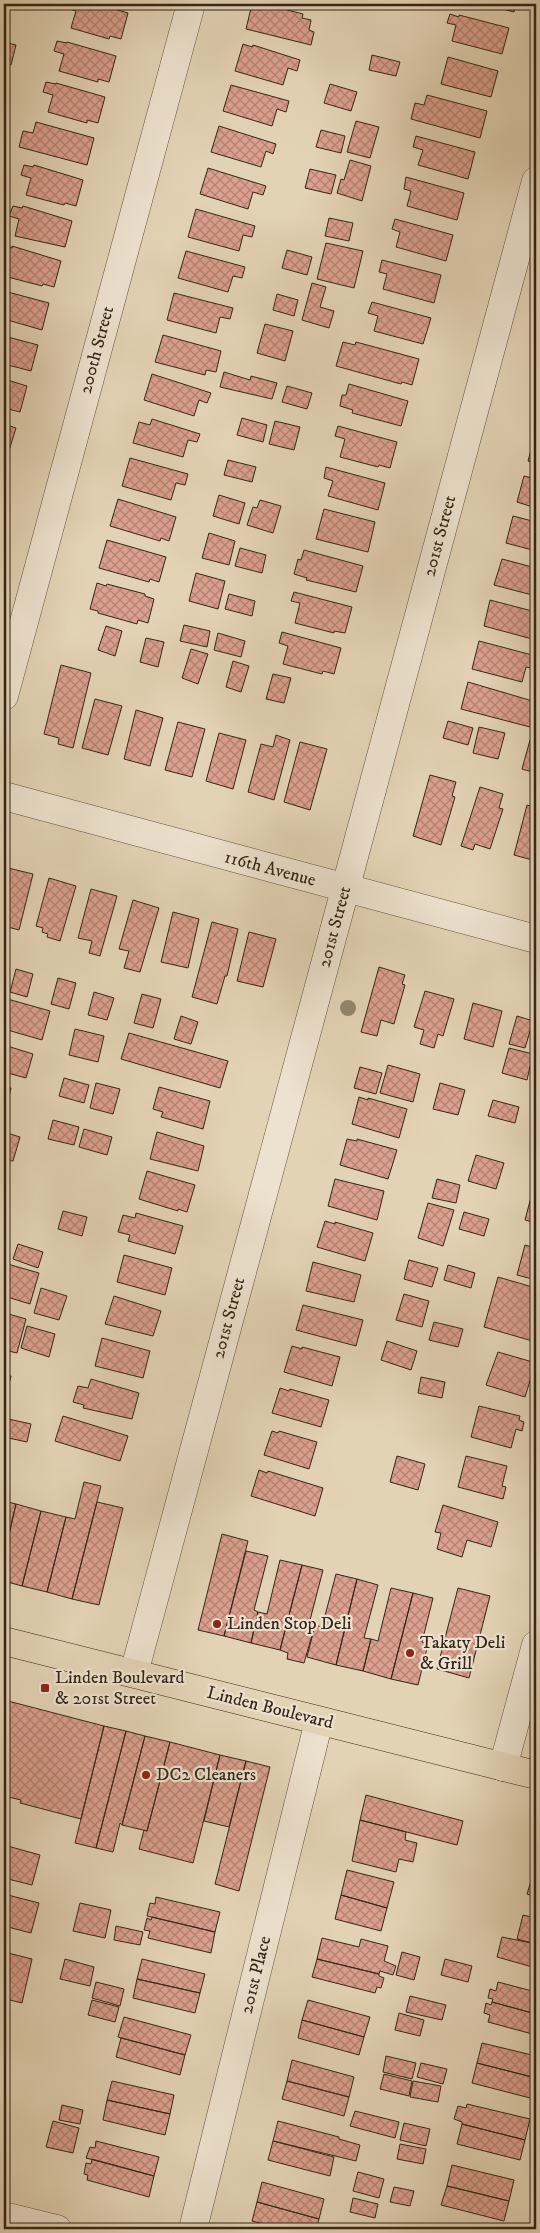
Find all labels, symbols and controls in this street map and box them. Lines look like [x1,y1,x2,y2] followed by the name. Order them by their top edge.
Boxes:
[75,304,119,396] street label: 200th Street
[419,493,461,579] street label: 201st Street
[222,846,318,892] street label: 116th Avenue
[314,884,356,970] street label: 201st Street
[208,1275,250,1361] street label: 201st Street
[227,1613,351,1635] place label: Linden Stop Deli
[211,1618,223,1630] marker: Linden Stop Deli
[420,1632,505,1675] place label: Takaty Deli & Grill
[404,1647,416,1659] marker: Takaty Deli & Grill
[55,1667,185,1710] place label: Linden Boulevard & 201st Street
[39,1682,51,1694] marker: Linden Boulevard & 201st Street
[205,1682,335,1734] street label: Linden Boulevard
[156,1764,256,1786] place label: DC2 Cleaners
[140,1769,152,1781] marker: DC2 Cleaners
[236,1934,276,2016] street label: 201st Place

